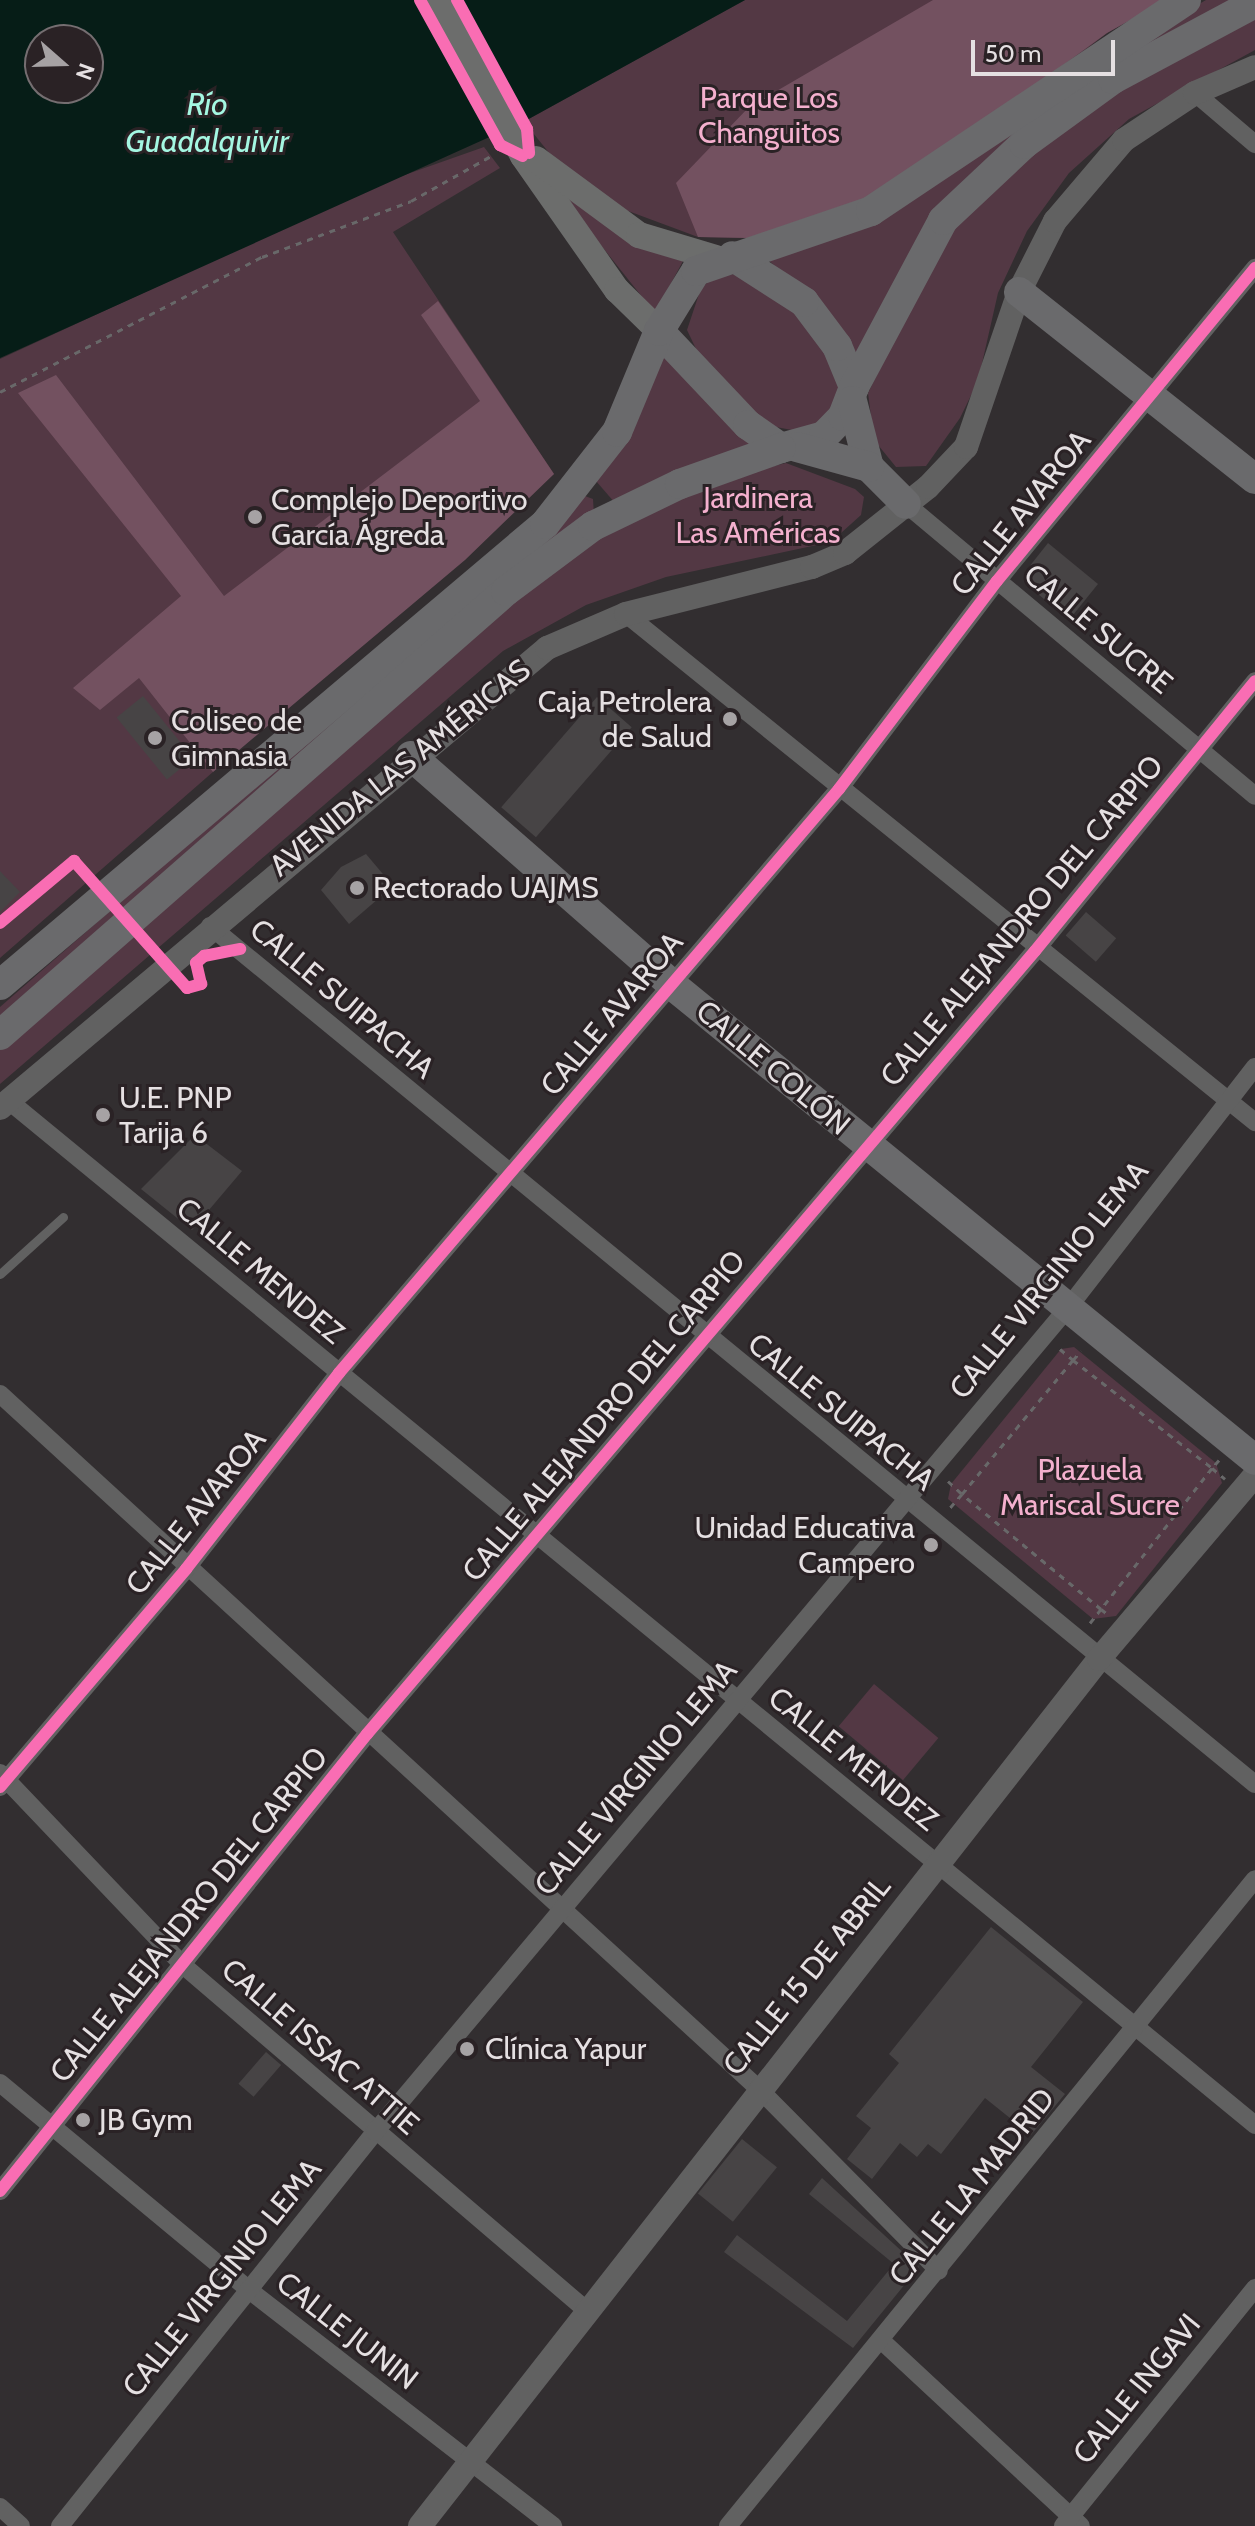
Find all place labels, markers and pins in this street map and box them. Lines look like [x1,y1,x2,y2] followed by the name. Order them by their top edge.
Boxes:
[271,482,528,552] place label: Complejo Deportivo García Ágreda
[246,508,264,526] marker: Complejo Deportivo García Ágreda
[538,684,712,754] place label: Caja Petrolera de Salud
[171,703,302,774] place label: Coliseo de Gimnasia
[719,708,741,730] marker: Caja Petrolera de Salud
[146,729,164,747] marker: Coliseo de Gimnasia
[373,870,599,906] place label: Rectorado UAJMS
[348,879,366,897] marker: Rectorado UAJMS
[119,1080,232,1150] place label: U.E. PNP Tarija 6
[94,1106,112,1124] marker: U.E. PNP Tarija 6
[695,1510,915,1580] place label: Unidad Educativa Campero
[922,1536,940,1554] marker: Unidad Educativa Campero
[485,2031,646,2067] place label: Clínica Yapur
[456,2038,478,2060] marker: Clínica Yapur
[99,2102,193,2138] place label: JB Gym
[74,2111,92,2129] marker: JB Gym

